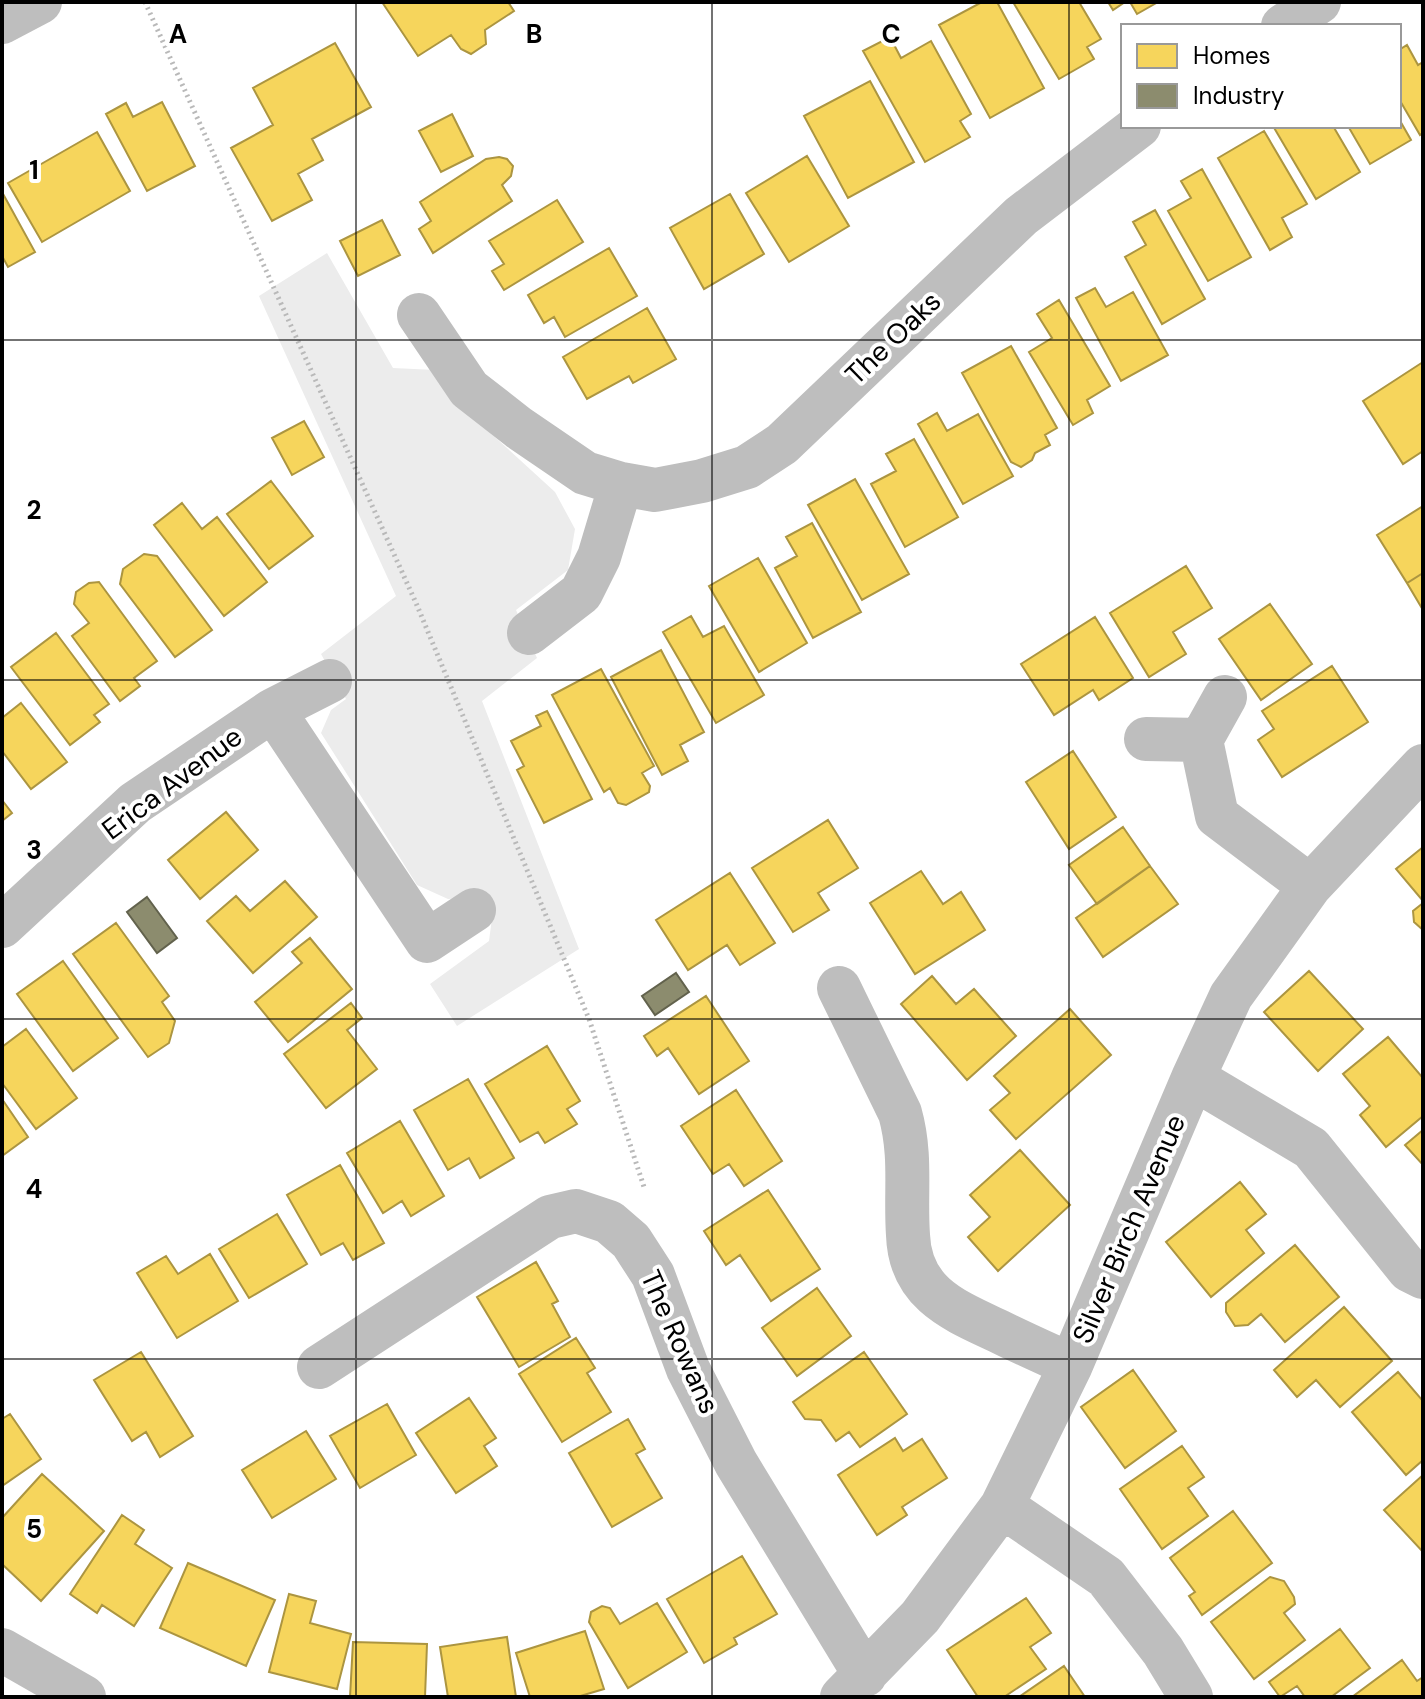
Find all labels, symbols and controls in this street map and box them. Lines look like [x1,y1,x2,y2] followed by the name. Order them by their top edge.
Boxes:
[169,17,187,51] text: A
[526,17,542,51] text: B
[881,17,901,51] text: C
[1121,24,1401,128] legend
[1193,40,1271,71] text: Homes
[1193,80,1284,111] text: Industry
[29,153,39,187] text: 1
[837,283,949,393] street label: The Oaks
[26,493,42,527] text: 2
[94,718,250,848] street label: Erica Avenue
[26,833,42,867] text: 3
[1064,1109,1194,1349] street label: Silver Birch Avenue
[26,1172,42,1206] text: 4
[632,1264,728,1420] street label: The Rowans
[26,1512,42,1546] text: 5

